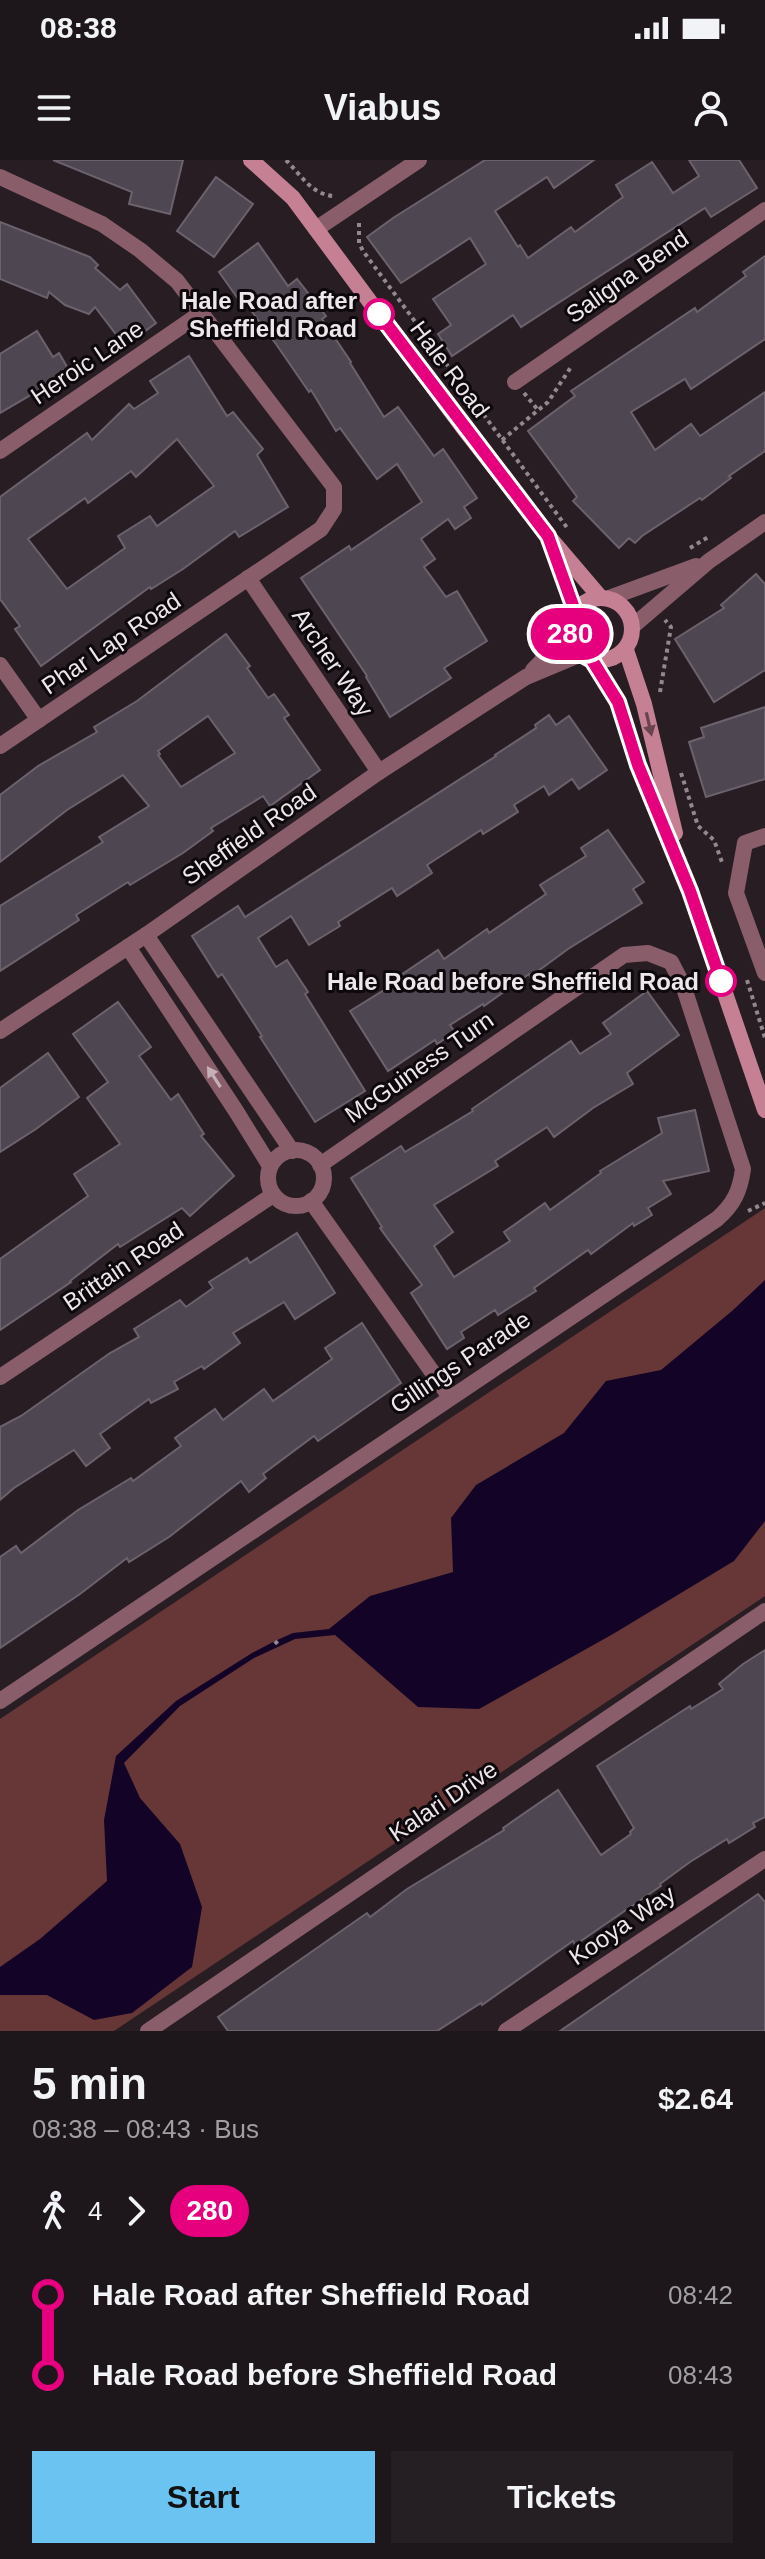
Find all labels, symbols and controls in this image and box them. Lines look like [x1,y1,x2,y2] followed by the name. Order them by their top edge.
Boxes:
[40,11,117,44] text: 08:38
[32,86,76,130] icon: menu
[689,86,733,130] icon: person
[324,87,441,128] text: Viabus
[561,224,693,328] street label: Saligna Bend
[181,287,357,342] place label: Hale Road after Sheffield Road
[364,299,394,329] marker: Hale Road after Sheffield Road
[26,315,148,409] street label: Heroic Lane
[405,316,495,422] street label: Hale Road
[37,587,185,699] street label: Phar Lap Road
[287,603,379,721] street label: Archer Way
[524,608,616,660] line badge: 280
[547,618,593,649] text: 280
[643,712,656,737] one-way arrow
[177,778,321,890] street label: Sheffield Road
[706,966,736,996] marker: Hale Road before Sheffield Road
[327,968,699,995] place label: Hale Road before Sheffield Road
[340,1006,498,1128] street label: McGuiness Turn
[207,1066,222,1087] one-way arrow
[58,1216,188,1316] street label: Brittain Road
[385,1305,535,1419] street label: Gillings Parade
[384,1755,502,1847] street label: Kalari Drive
[564,1880,680,1970] street label: Kooya Way
[32,2059,147,2108] text: 5 min
[658,2082,733,2115] text: $2.64
[32,2114,259,2144] text: 08:38 – 08:43 · Bus
[32,2189,76,2233] icon: walk
[114,2189,158,2233] icon: forward
[186,2195,233,2226] text: 280
[88,2196,102,2226] text: 4
[92,2278,530,2311] text: Hale Road after Sheffield Road
[668,2280,733,2310] text: 08:42
[92,2358,557,2391] text: Hale Road before Sheffield Road
[668,2360,733,2390] text: 08:43
[32,2451,375,2543] button: Start
[391,2451,733,2543] button: Tickets

